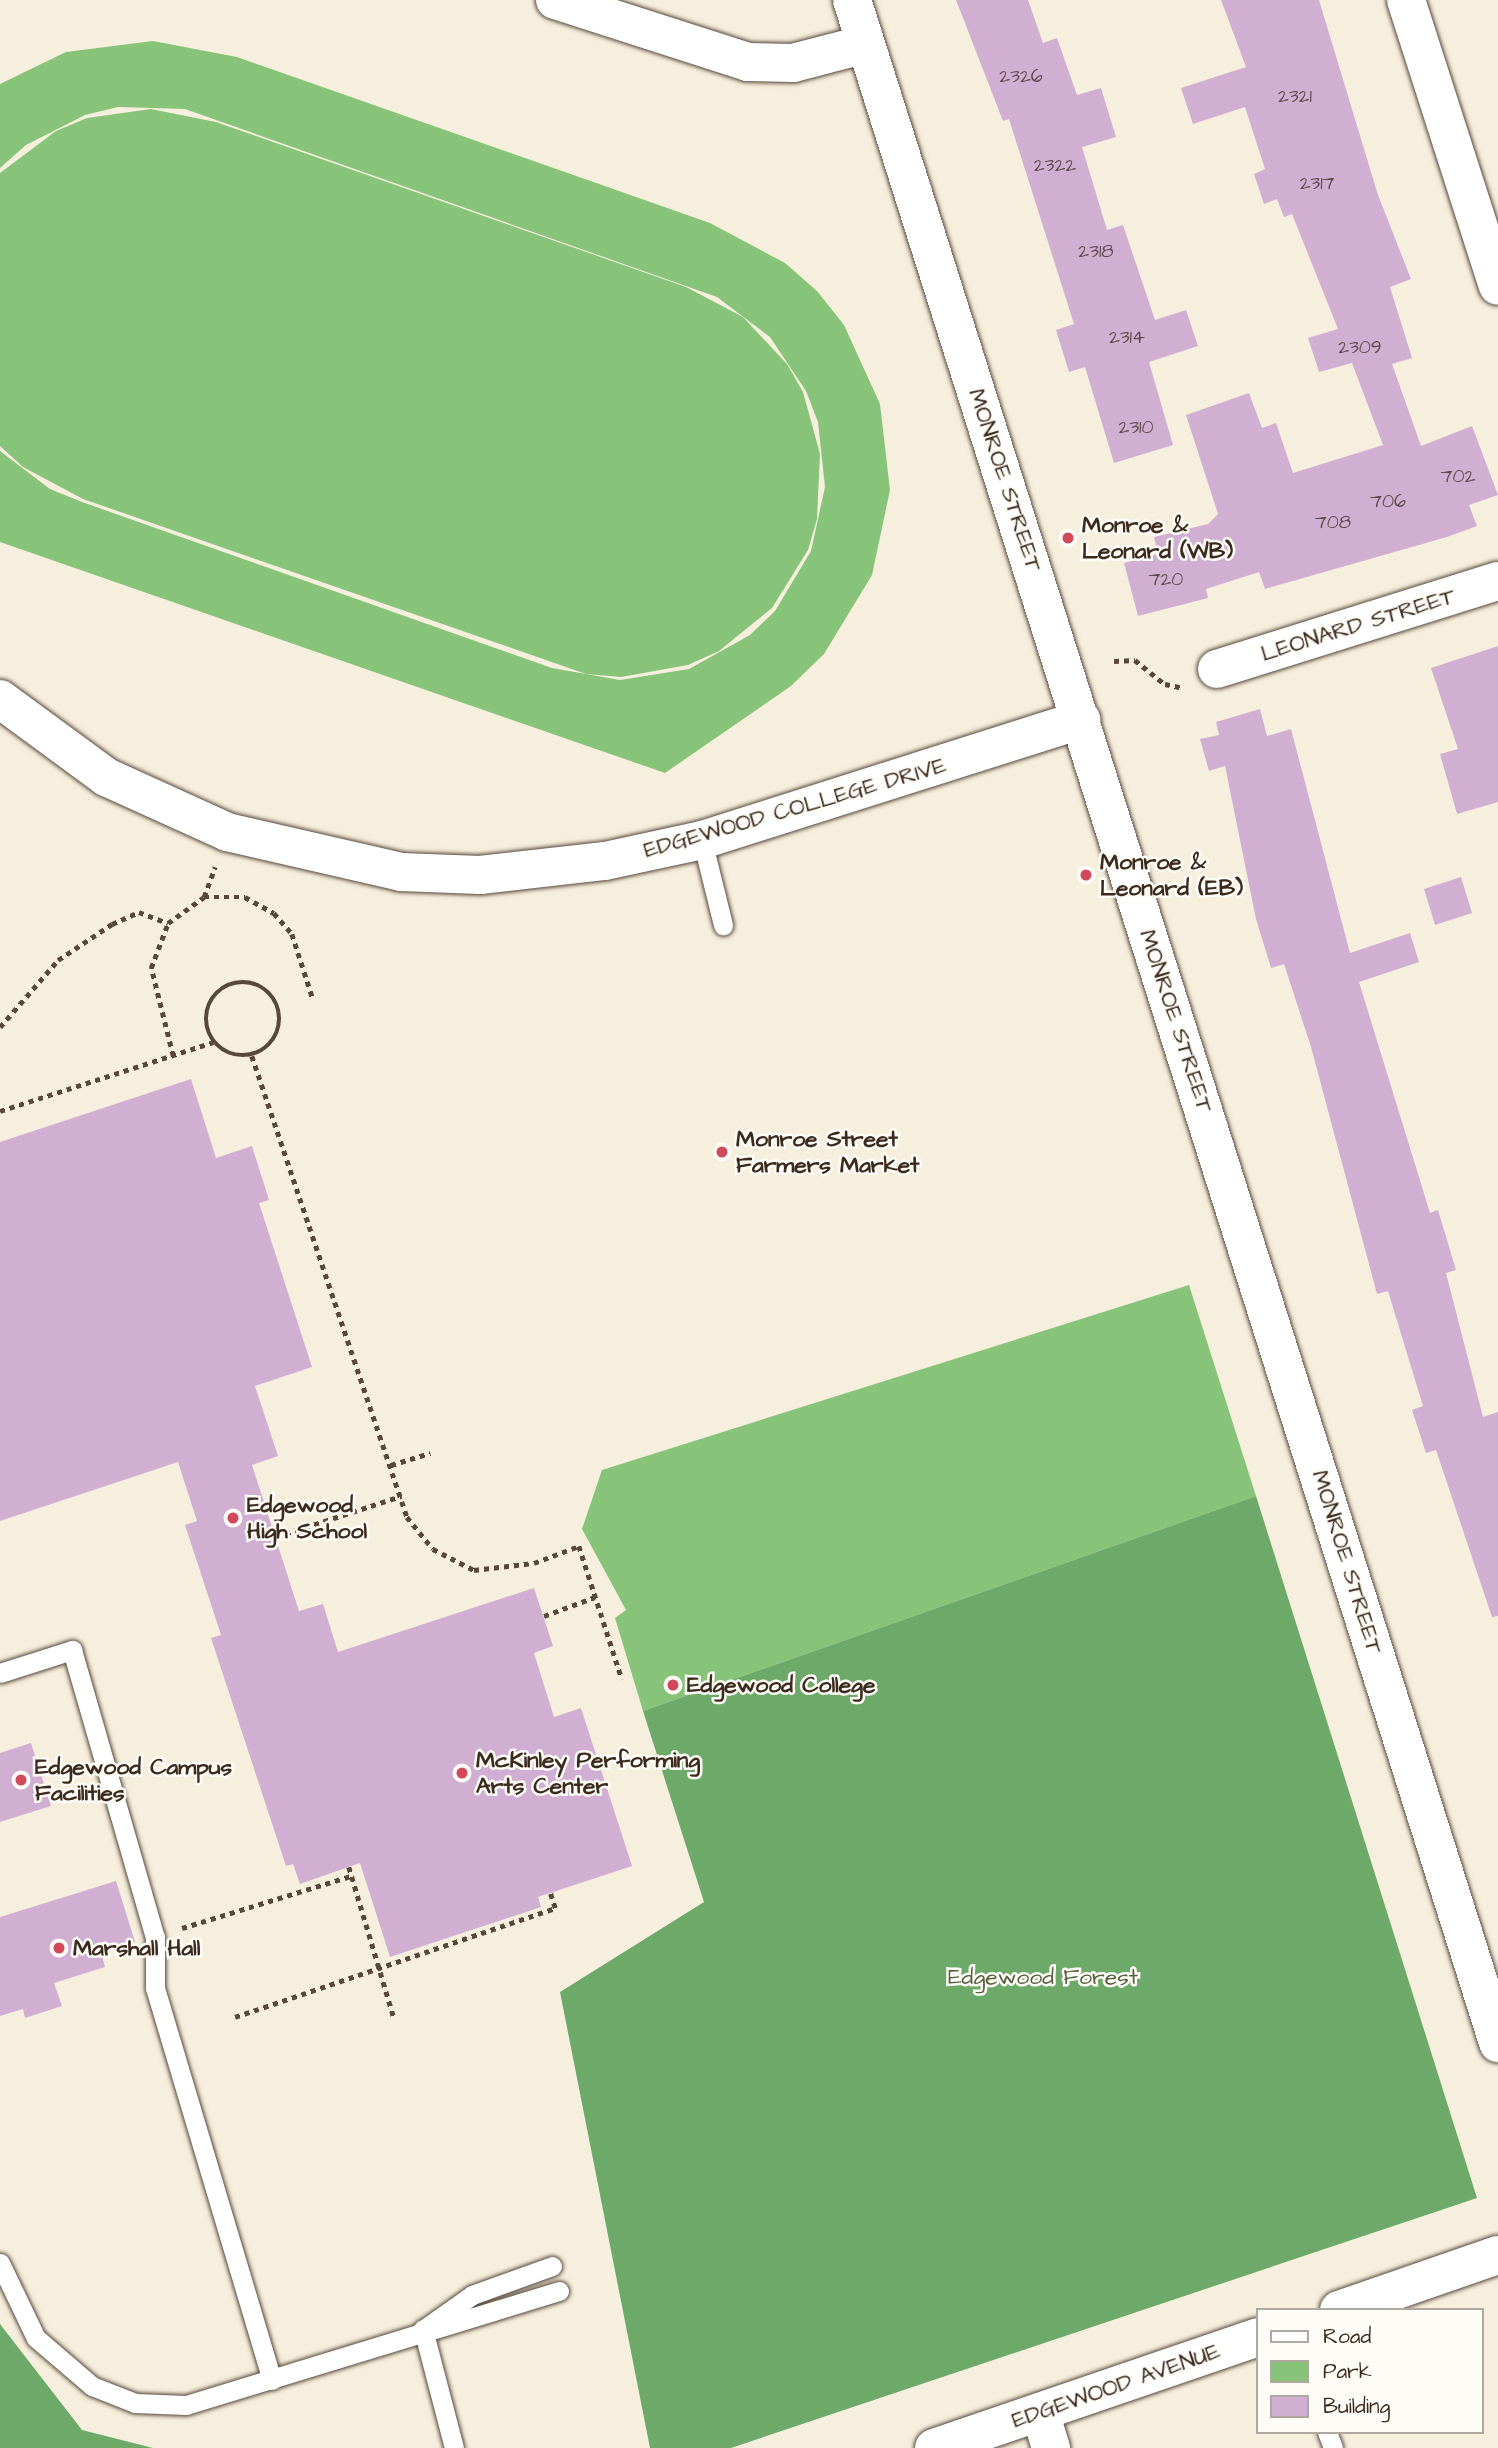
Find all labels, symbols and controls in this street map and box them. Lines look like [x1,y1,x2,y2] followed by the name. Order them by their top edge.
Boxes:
[999,66,1043,88] house number: 2326
[1278,86,1312,108] house number: 2321
[1034,155,1076,177] house number: 2322
[1300,173,1334,195] house number: 2317
[1078,241,1114,263] house number: 2318
[1109,327,1145,349] house number: 2314
[1338,337,1382,359] house number: 2309
[962,385,1048,575] street label: MONROE STREET
[1119,417,1153,439] house number: 2310
[1441,466,1475,488] house number: 702
[1370,491,1406,513] house number: 706
[1082,511,1233,565] place label: Monroe & Leonard (WB)
[1315,512,1351,534] house number: 708
[1060,530,1076,546] marker: Monroe & Leonard (WB)
[1149,569,1183,591] house number: 720
[1258,582,1458,668] street label: LEONARD STREET
[641,752,949,864] street label: EDGEWOOD COLLEGE DRIVE
[1100,848,1243,902] place label: Monroe & Leonard (EB)
[1078,867,1094,883] marker: Monroe & Leonard (EB)
[1133,926,1219,1116] street label: MONROE STREET
[736,1125,919,1179] place label: Monroe Street Farmers Market
[714,1144,730,1160] marker: Monroe Street Farmers Market
[1306,1467,1388,1657] street label: MONROE STREET
[247,1491,367,1545] place label: Edgewood High School
[225,1510,241,1526] marker: Edgewood High School
[687,1671,875,1699] place label: Edgewood College
[665,1677,681,1693] marker: Edgewood College
[476,1746,700,1800] place label: McKinley Performing Arts Center
[35,1753,232,1807] place label: Edgewood Campus Facilities
[454,1765,470,1781] marker: McKinley Performing Arts Center
[13,1772,29,1788] marker: Edgewood Campus Facilities
[73,1934,200,1962] place label: Marshall Hall
[51,1940,67,1956] marker: Marshall Hall
[948,1963,1138,1991] park label: Edgewood Forest
[1256,2308,1484,2434] legend
[1323,2322,1371,2351] text: Road
[1008,2337,1224,2435] street label: EDGEWOOD AVENUE
[1323,2357,1372,2386] text: Park
[1323,2392,1390,2421] text: Building

